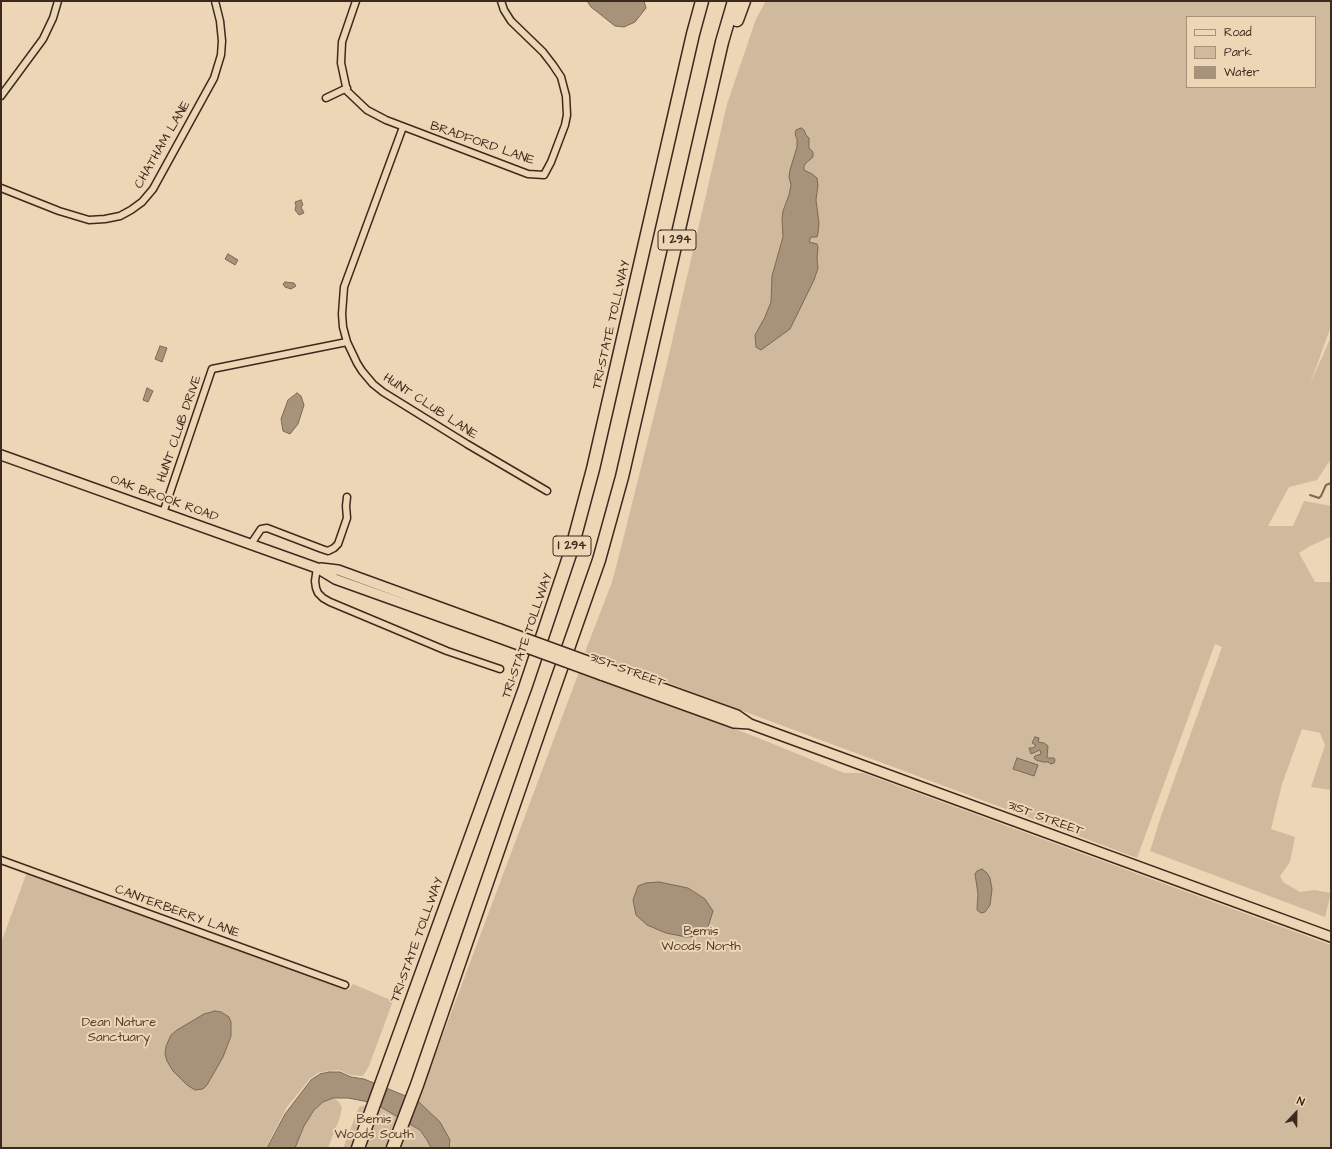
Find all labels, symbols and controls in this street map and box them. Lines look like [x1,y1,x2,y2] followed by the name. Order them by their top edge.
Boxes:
[1186,16,1316,88] legend
[1224,24,1252,41] text: Road
[1224,44,1252,61] text: Park
[1224,64,1259,81] text: Water
[132,98,194,192] street label: CHATHAM LANE
[428,119,536,169] street label: BRADFORD LANE
[658,230,696,250] road number: I 294
[590,259,634,391] street label: TRI-STATE TOLLWAY
[380,371,480,443] street label: HUNT CLUB LANE
[154,373,206,485] street label: HUNT CLUB DRIVE
[108,472,220,526] street label: OAK BROOK ROAD
[553,536,591,556] road number: I 294
[499,571,557,701] street label: TRI-STATE TOLLWAY
[587,650,667,692] street label: 31ST STREET
[1005,798,1085,840] street label: 31ST STREET
[388,876,448,1004] street label: TRI-STATE TOLLWAY
[113,882,241,942] street label: CANTERBERRY LANE
[661,924,741,955] park label: Bemis Woods North
[82,1015,156,1046] park label: Dean Nature Sanctuary
[1276,1093,1316,1133] north arrow
[1295,1093,1307,1110] text: N
[334,1112,414,1143] park label: Bemis Woods South

